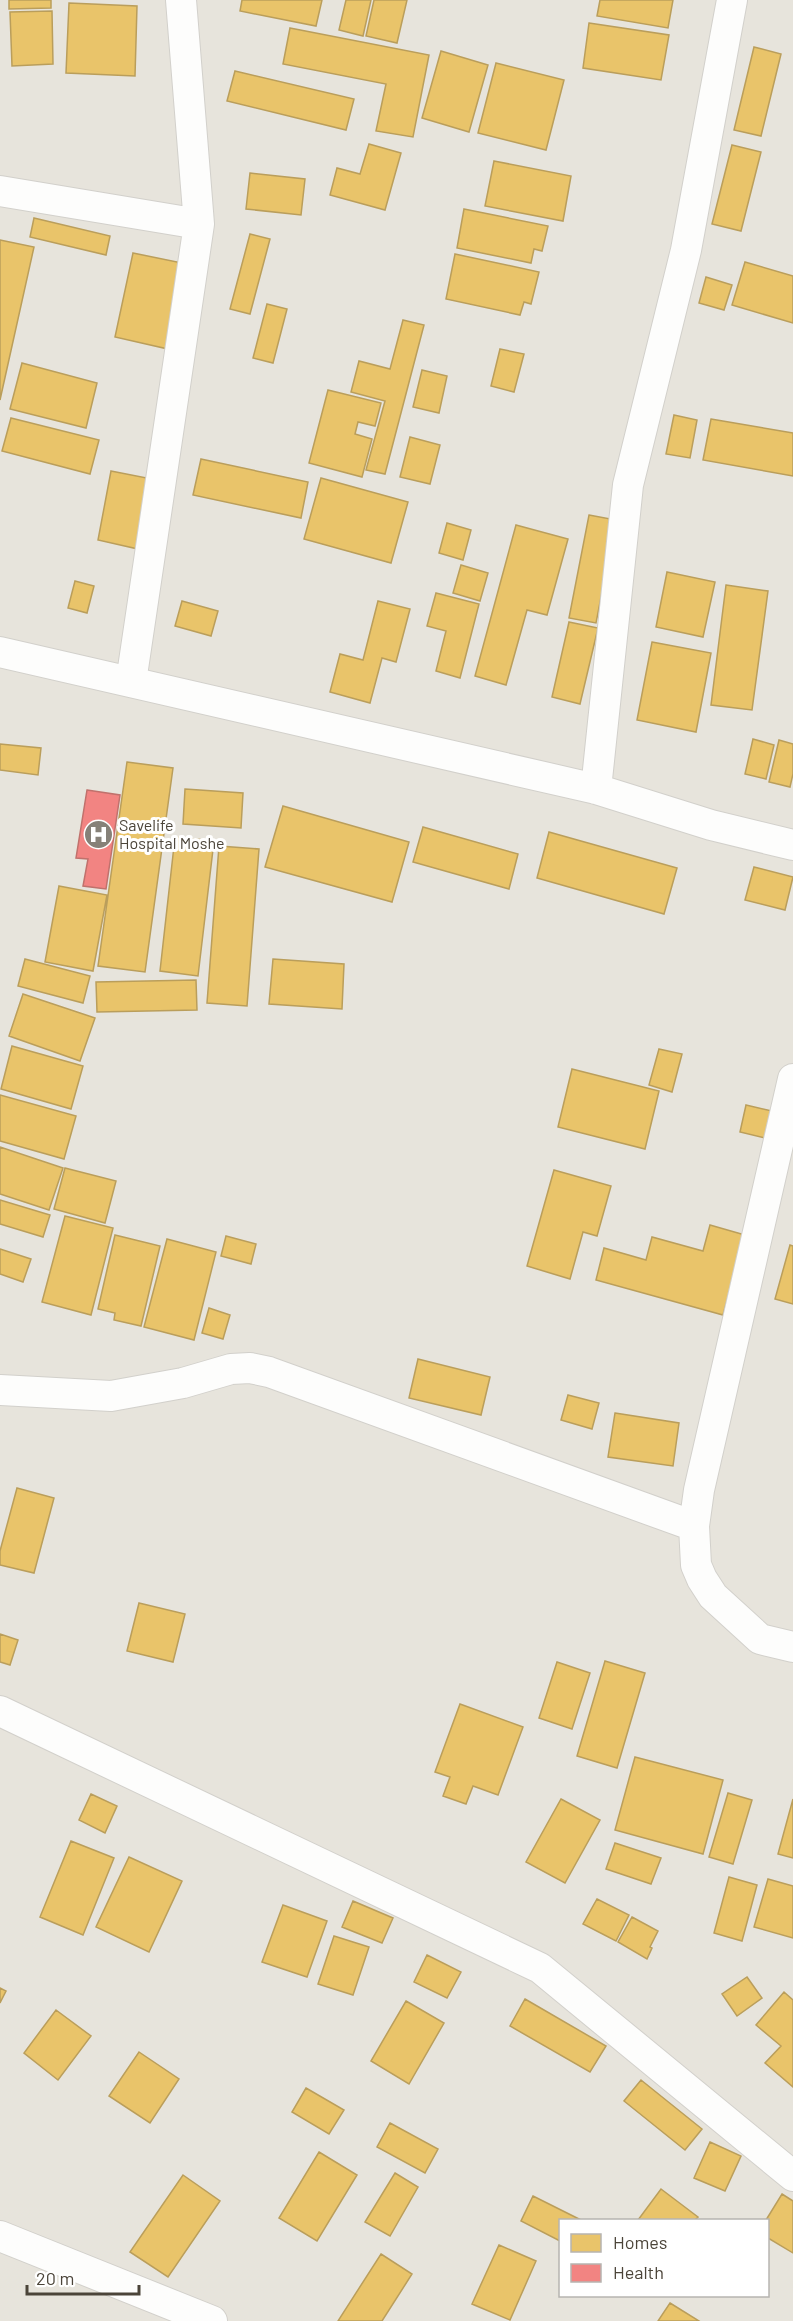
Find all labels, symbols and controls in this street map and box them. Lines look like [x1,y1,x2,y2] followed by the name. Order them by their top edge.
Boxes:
[119,815,225,852] place label: Savelife Hospital Moshe
[82,818,114,850] hospital icon: Savelife Hospital Moshe
[559,2219,769,2297] legend
[613,2231,667,2253] text: Homes
[27,2258,140,2296] scale bar
[613,2261,664,2283] text: Health
[36,2267,74,2289] text: 20 m

